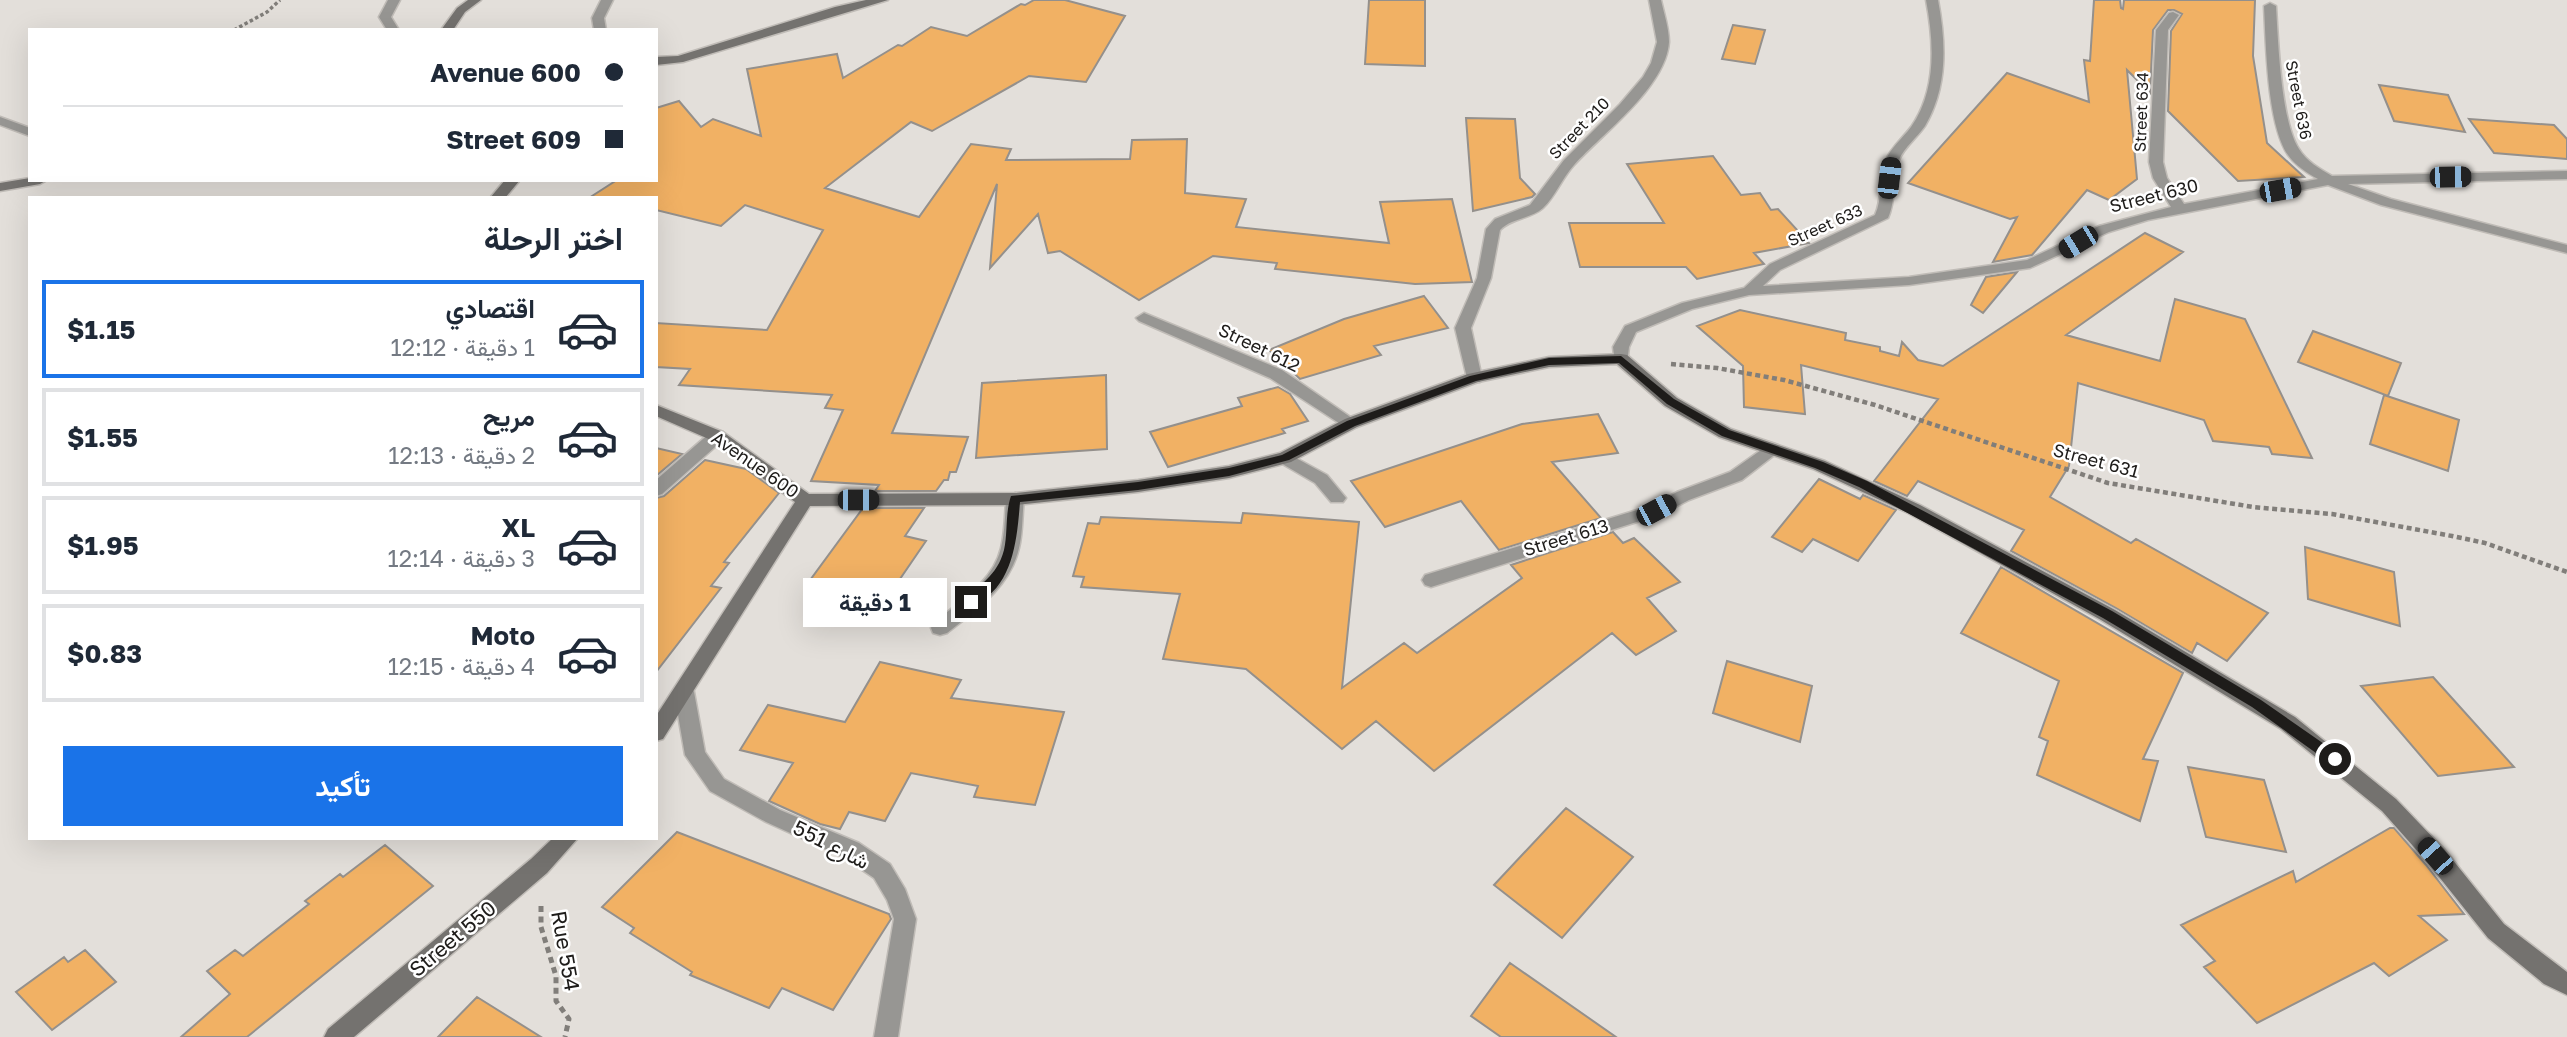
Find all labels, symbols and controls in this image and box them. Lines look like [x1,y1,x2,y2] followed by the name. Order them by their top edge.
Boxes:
[430,57,581,88] text: Avenue 600
[2282,59,2316,141] street label: Street 636
[2130,72,2152,152] street label: Street 634
[1545,93,1613,163] street label: Street 210
[446,124,581,155] text: Street 609
[1877,156,1902,200] car
[2429,166,2472,188] car
[2107,173,2200,217] street label: Street 630
[2258,176,2303,204] car
[1784,200,1866,250] street label: Street 633
[484,219,623,257] text: اختر الرحلة
[2055,222,2102,262] car
[446,293,535,324] text: اقتصادي
[556,298,619,361] icon: car
[67,314,135,345] text: $1.15
[1215,318,1304,376] street label: Street 612
[391,333,535,361] text: 1 دقيقة · 12:12
[483,401,535,432] text: مريح
[556,406,619,469] icon: car
[67,422,138,453] text: $1.55
[708,426,803,502] street label: Avenue 600
[2051,438,2142,482] street label: Street 631
[388,441,535,469] text: 2 دقيقة · 12:13
[838,490,880,511] car
[1633,491,1680,529] car
[501,512,535,543] text: XL
[556,514,619,577] icon: car
[1520,514,1611,560] street label: Street 613
[67,530,139,561] text: $1.95
[388,544,535,572] text: 3 دقيقة · 12:14
[803,578,946,626] callout: 1 دقيقة
[955,586,987,618] route end
[839,588,911,616] text: 1 دقيقة
[470,620,535,651] text: Moto
[556,622,619,685] icon: car
[67,638,142,669] text: $0.83
[388,652,535,680] text: 4 دقيقة · 12:15
[2319,743,2351,775] route start
[63,746,623,826] button: تأكيد
[788,814,874,876] street label: شارع 551
[2414,833,2457,879] car
[404,895,501,982] street label: Street 550
[546,909,586,993] street label: Rue 554

